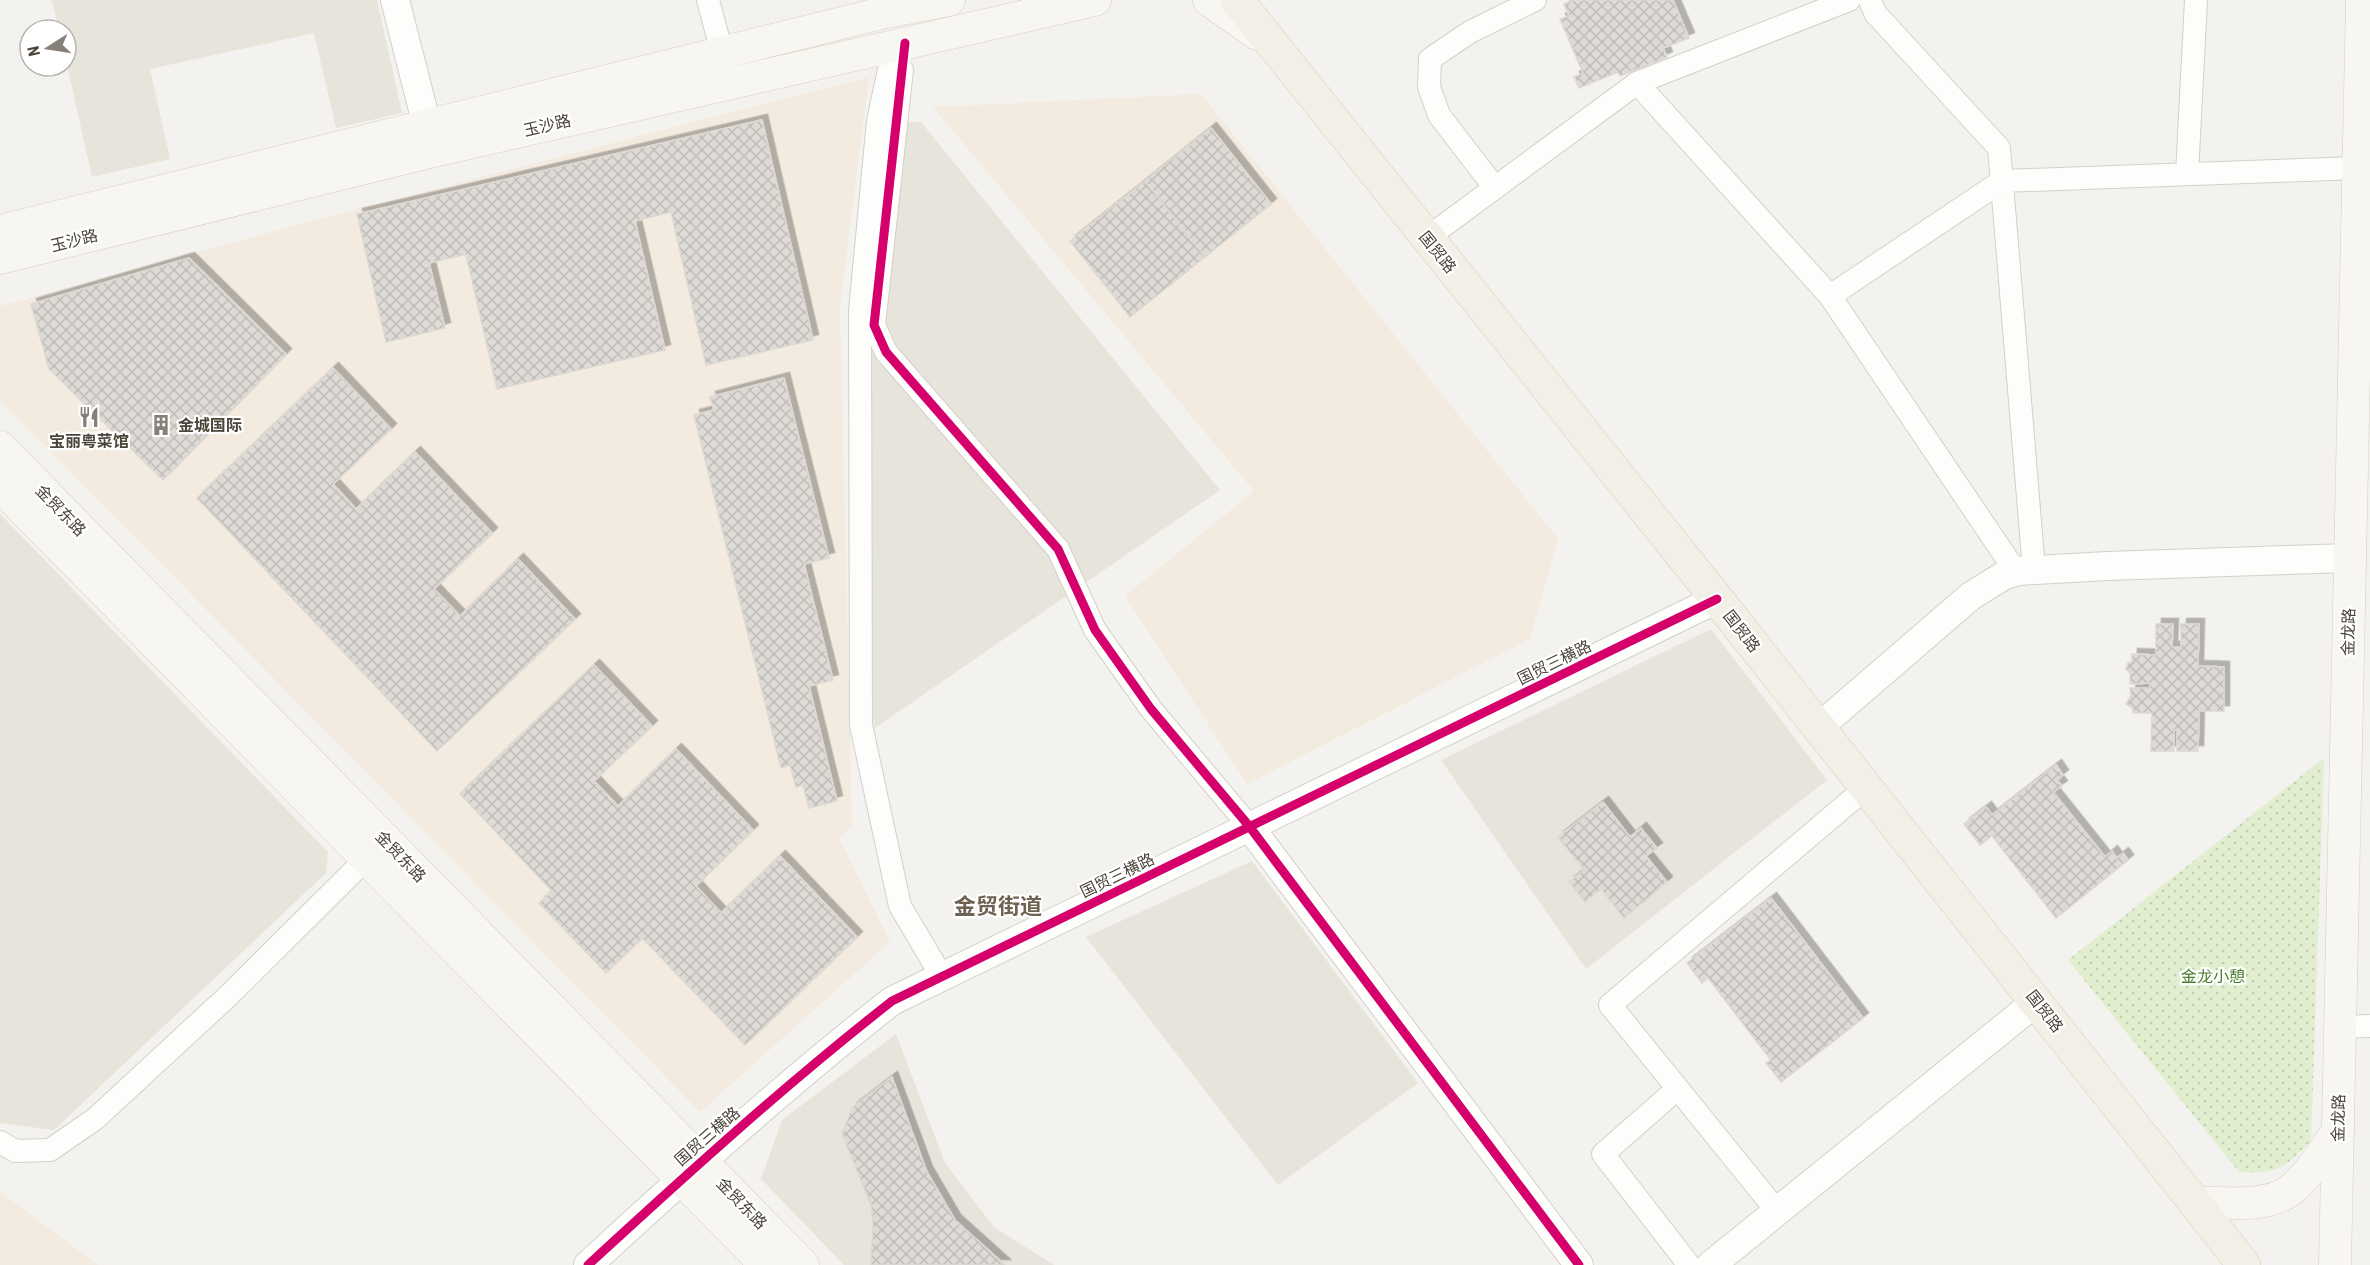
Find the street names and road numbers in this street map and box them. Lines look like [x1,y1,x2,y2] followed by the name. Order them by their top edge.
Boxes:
[522,111,573,140] street label: 玉沙路
[49,225,100,256] street label: 玉沙路
[1415,228,1460,277] street label: 国贸路
[32,481,90,540] street label: 金贸东路
[1719,607,1764,656] street label: 国贸路
[2339,608,2358,656] street label: 金龙路
[1514,636,1594,689] street label: 国贸三横路
[372,827,430,886] street label: 金贸东路
[1077,849,1157,902] street label: 国贸三横路
[2022,987,2067,1036] street label: 国贸路
[2329,1094,2348,1142] street label: 金龙路
[671,1103,744,1170] street label: 国贸三横路
[713,1174,771,1233] street label: 金贸东路

